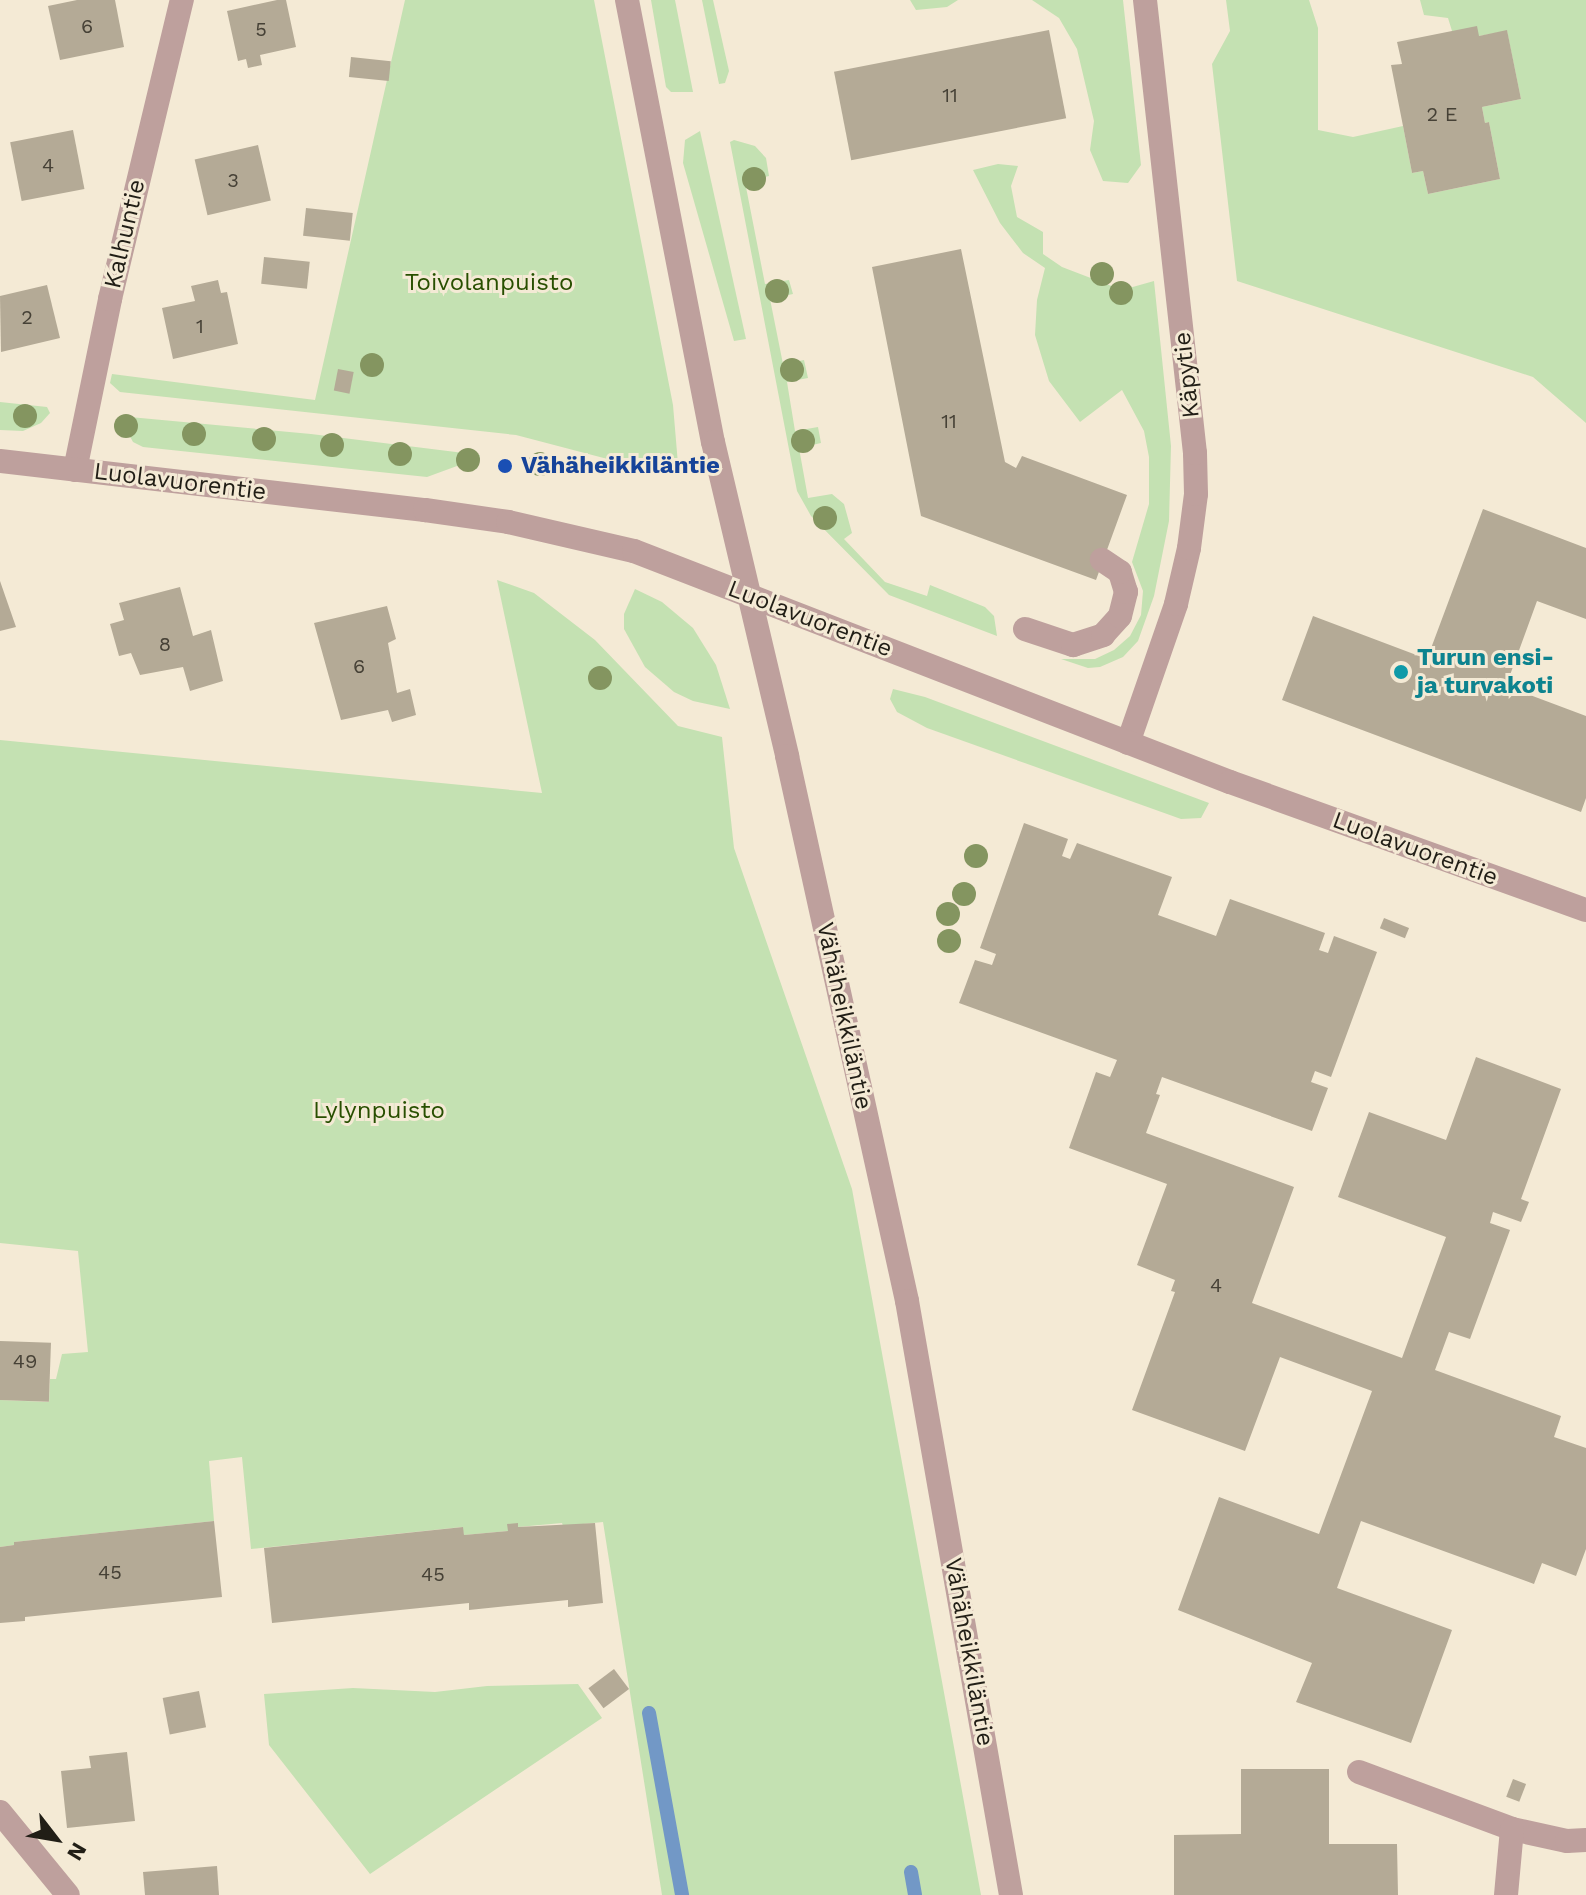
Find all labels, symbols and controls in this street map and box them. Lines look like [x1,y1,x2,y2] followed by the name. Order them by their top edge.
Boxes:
[81,14,93,38] house number: 6
[255,17,267,41] house number: 5
[942,83,958,107] house number: 11
[1426,102,1458,126] house number: 2 E
[42,153,54,177] house number: 4
[227,168,239,192] house number: 3
[98,177,152,291] street label: Kalhuntie
[405,269,573,297] park label: Toivolanpuisto
[21,305,33,329] house number: 2
[196,314,204,338] house number: 1
[1168,331,1206,419] street label: Käpytie
[941,409,957,433] house number: 11
[521,452,720,480] place label: Vähäheikkiläntie
[92,457,268,507] street label: Luolavuorentie
[496,457,514,475] marker: Vähäheikkiläntie
[724,574,896,664] street label: Luolavuorentie
[159,632,171,656] house number: 8
[1417,644,1554,700] place label: Turun ensi- ja turvakoti
[353,654,365,678] house number: 6
[1392,663,1410,681] marker: Turun ensi- ja turvakoti
[1328,806,1502,892] street label: Luolavuorentie
[810,920,878,1112] street label: Vähäheikkiläntie
[313,1097,445,1125] park label: Lylynpuisto
[1210,1273,1222,1297] house number: 4
[13,1349,37,1373] house number: 49
[938,1556,1000,1748] street label: Vähäheikkiläntie
[98,1560,122,1584] house number: 45
[421,1562,445,1586] house number: 45
[16,1799,96,1879] north arrow
[62,1838,92,1865] text: N

